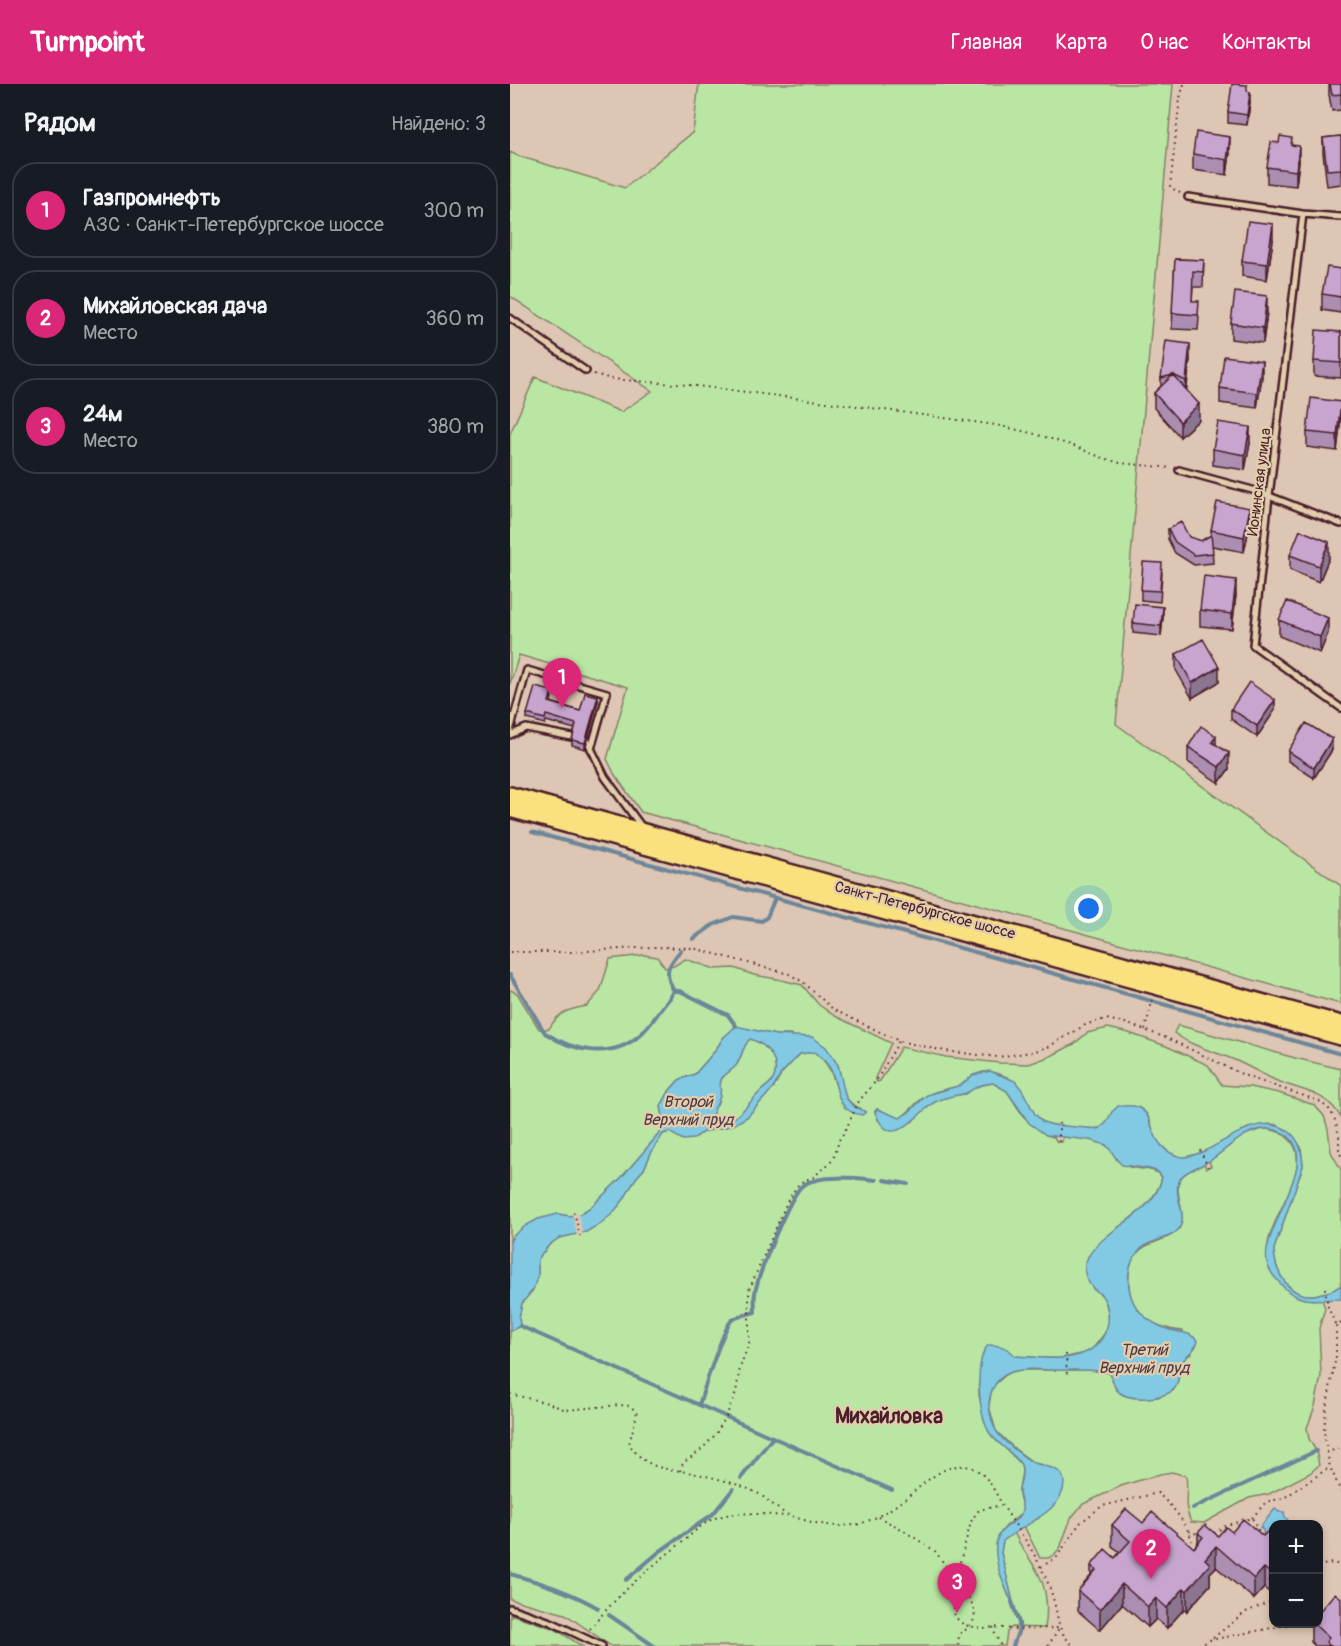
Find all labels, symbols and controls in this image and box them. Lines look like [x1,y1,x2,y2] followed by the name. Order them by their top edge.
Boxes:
[30,25,144,60] text: Turnpoint
[951,29,1022,56] text: Главная
[1055,29,1107,56] text: Карта
[1140,29,1189,56] text: О нас
[1222,29,1311,56] text: Контакты
[24,107,96,139] text: Рядом
[391,111,486,136] text: Найдено: 3
[83,184,221,212] text: Газпромнефть
[42,198,49,223] text: 1
[423,198,484,223] text: 300 m
[83,212,384,237] text: АЗС · Санкт-Петербургское шоссе
[83,292,267,320] text: Михайловская дача
[40,306,51,331] text: 2
[425,306,484,331] text: 360 m
[83,320,138,345] text: Место
[83,400,123,428] text: 24м
[40,414,51,439] text: 3
[427,414,484,439] text: 380 m
[1243,427,1276,537] street label: Ионинская улица
[83,428,138,453] text: Место
[542,658,582,708] pin: 1
[832,877,1018,944] street label: Санкт-Петербургское шоссе
[1074,894,1103,923] your location
[643,1092,735,1130] water label: Второй Верхний пруд
[1099,1340,1191,1378] water label: Третий Верхний пруд
[835,1403,943,1430] district label: Михайловка
[1269,1520,1323,1628] map controls
[1269,1520,1323,1574] button: +
[1132,1530,1170,1579] pin: 2
[938,1564,976,1613] pin: 3
[1269,1574,1323,1628] button: −

